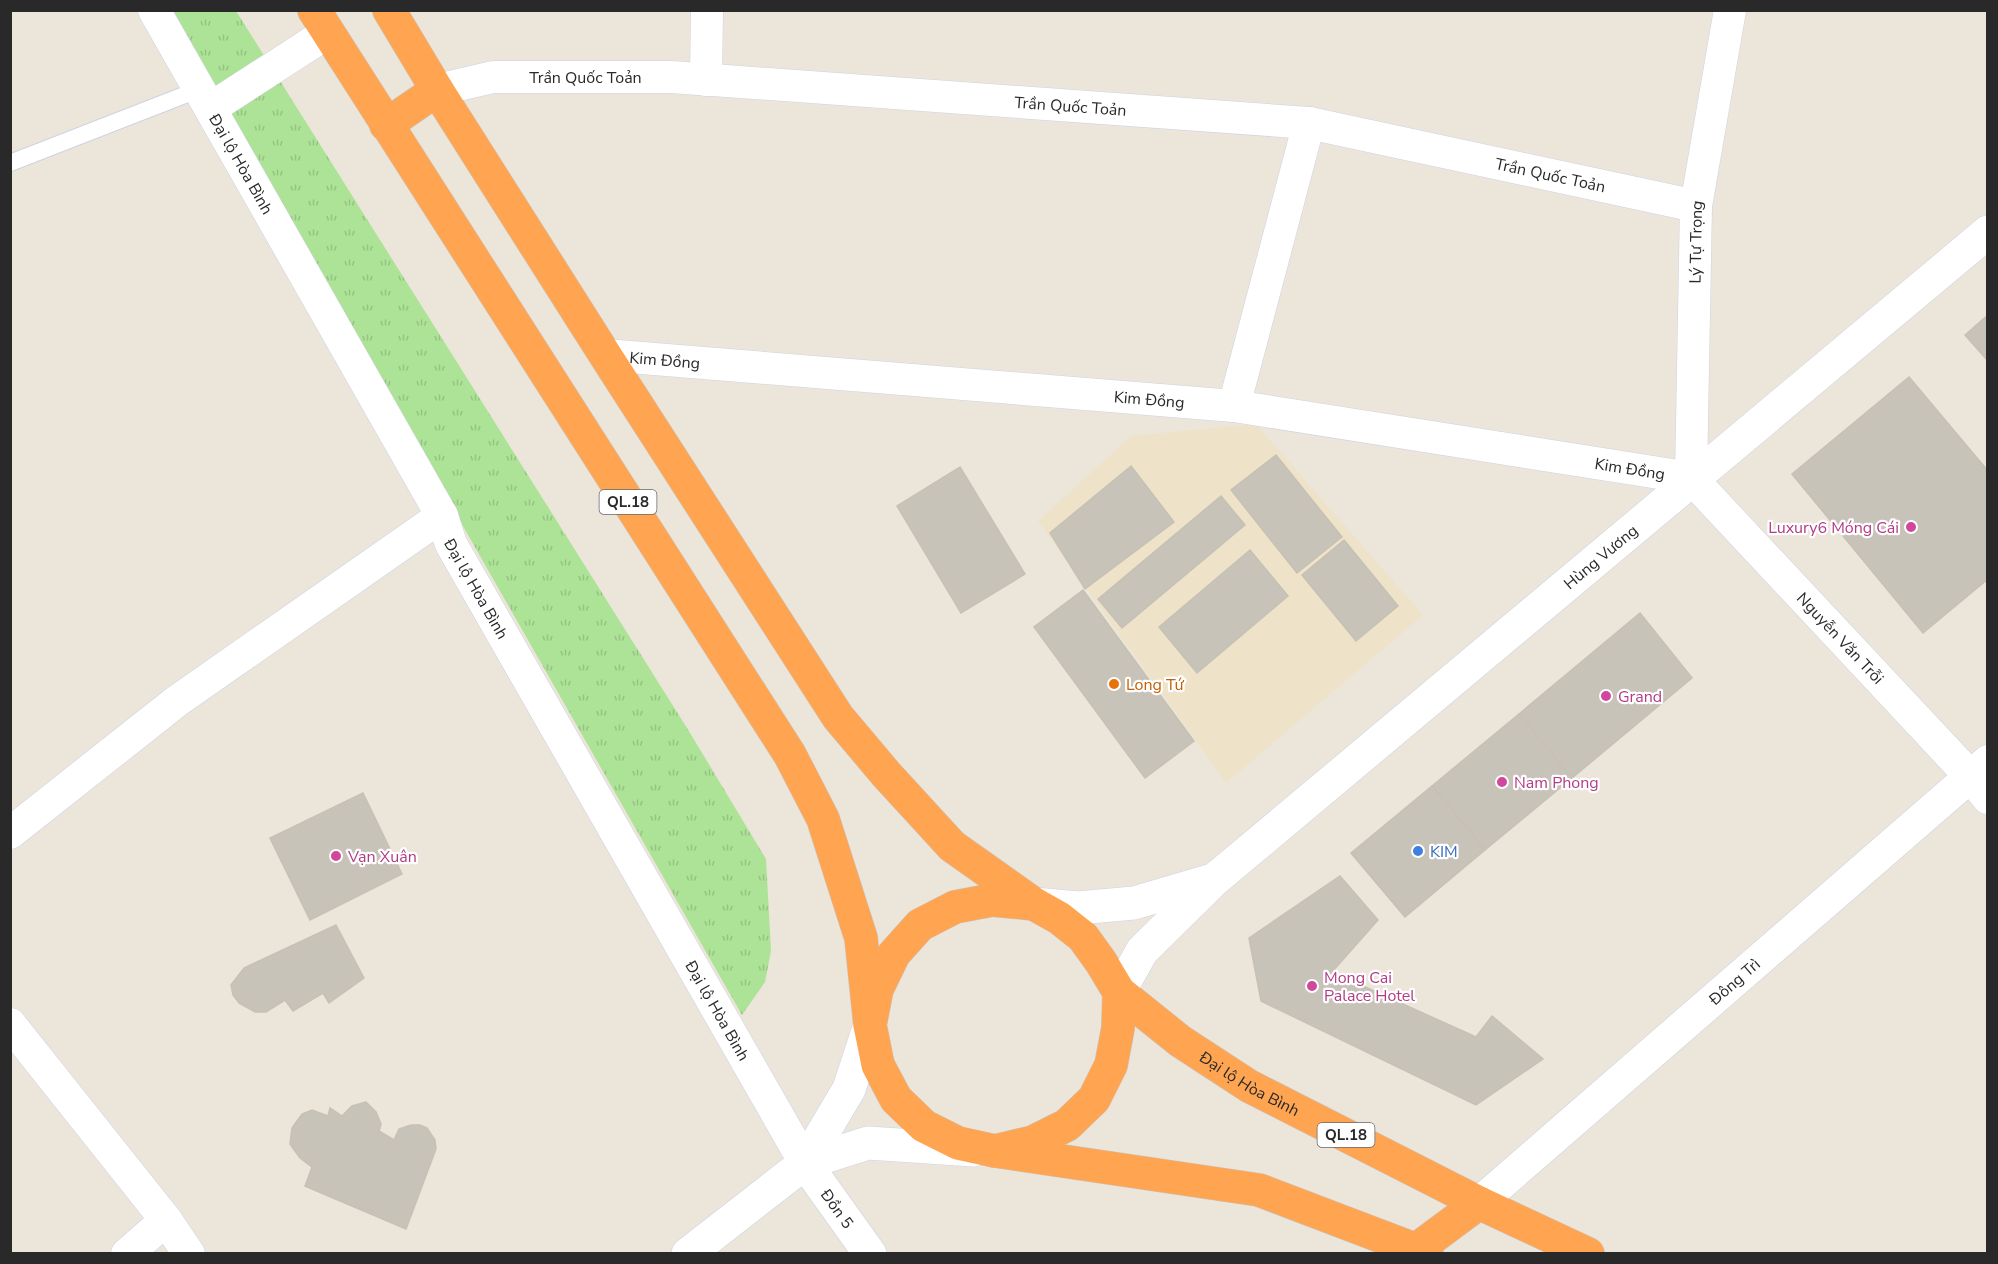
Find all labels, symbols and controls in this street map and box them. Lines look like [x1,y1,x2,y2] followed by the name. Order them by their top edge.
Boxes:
[529,67,642,89] street label: Trần Quốc Toản
[1014,92,1127,122] street label: Trần Quốc Toản
[203,109,278,219] street label: Đại lộ Hòa Bình
[1493,153,1607,198] street label: Trần Quốc Toản
[1685,199,1709,284] street label: Lý Tự Trọng
[629,347,701,375] street label: Kim Đồng
[1113,386,1185,414] street label: Kim Đồng
[1593,453,1667,486] street label: Kim Đồng
[600,490,656,514] road number: QL.18
[1768,517,1899,539] place label: Luxury6 Móng Cái
[1559,520,1643,595] street label: Hùng Vương
[1904,520,1918,534] marker: Luxury6 Móng Cái
[438,534,513,643] street label: Đại lộ Hòa Bình
[1791,588,1888,689] street label: Nguyễn Văn Trỗi
[1126,674,1185,696] place label: Long Tứ
[1107,677,1121,691] marker: Long Tứ
[1618,686,1662,708] place label: Grand
[1599,689,1613,703] marker: Grand
[1514,772,1599,794] place label: Nam Phong
[1495,775,1509,789] marker: Nam Phong
[1430,841,1458,863] place label: KIM
[1411,844,1425,858] marker: KIM
[347,846,417,868] place label: Vạn Xuân
[329,849,343,863] marker: Vạn Xuân
[1704,954,1765,1011] street label: Đông Trì
[679,956,754,1065] street label: Đại lộ Hòa Bình
[1324,967,1415,1007] place label: Mong Cai Palace Hotel
[1305,979,1319,993] marker: Mong Cai Palace Hotel
[1194,1046,1303,1122] street label: Đại lộ Hòa Bình
[1318,1123,1374,1147] road number: QL.18
[815,1184,858,1233] street label: Đồn 5

